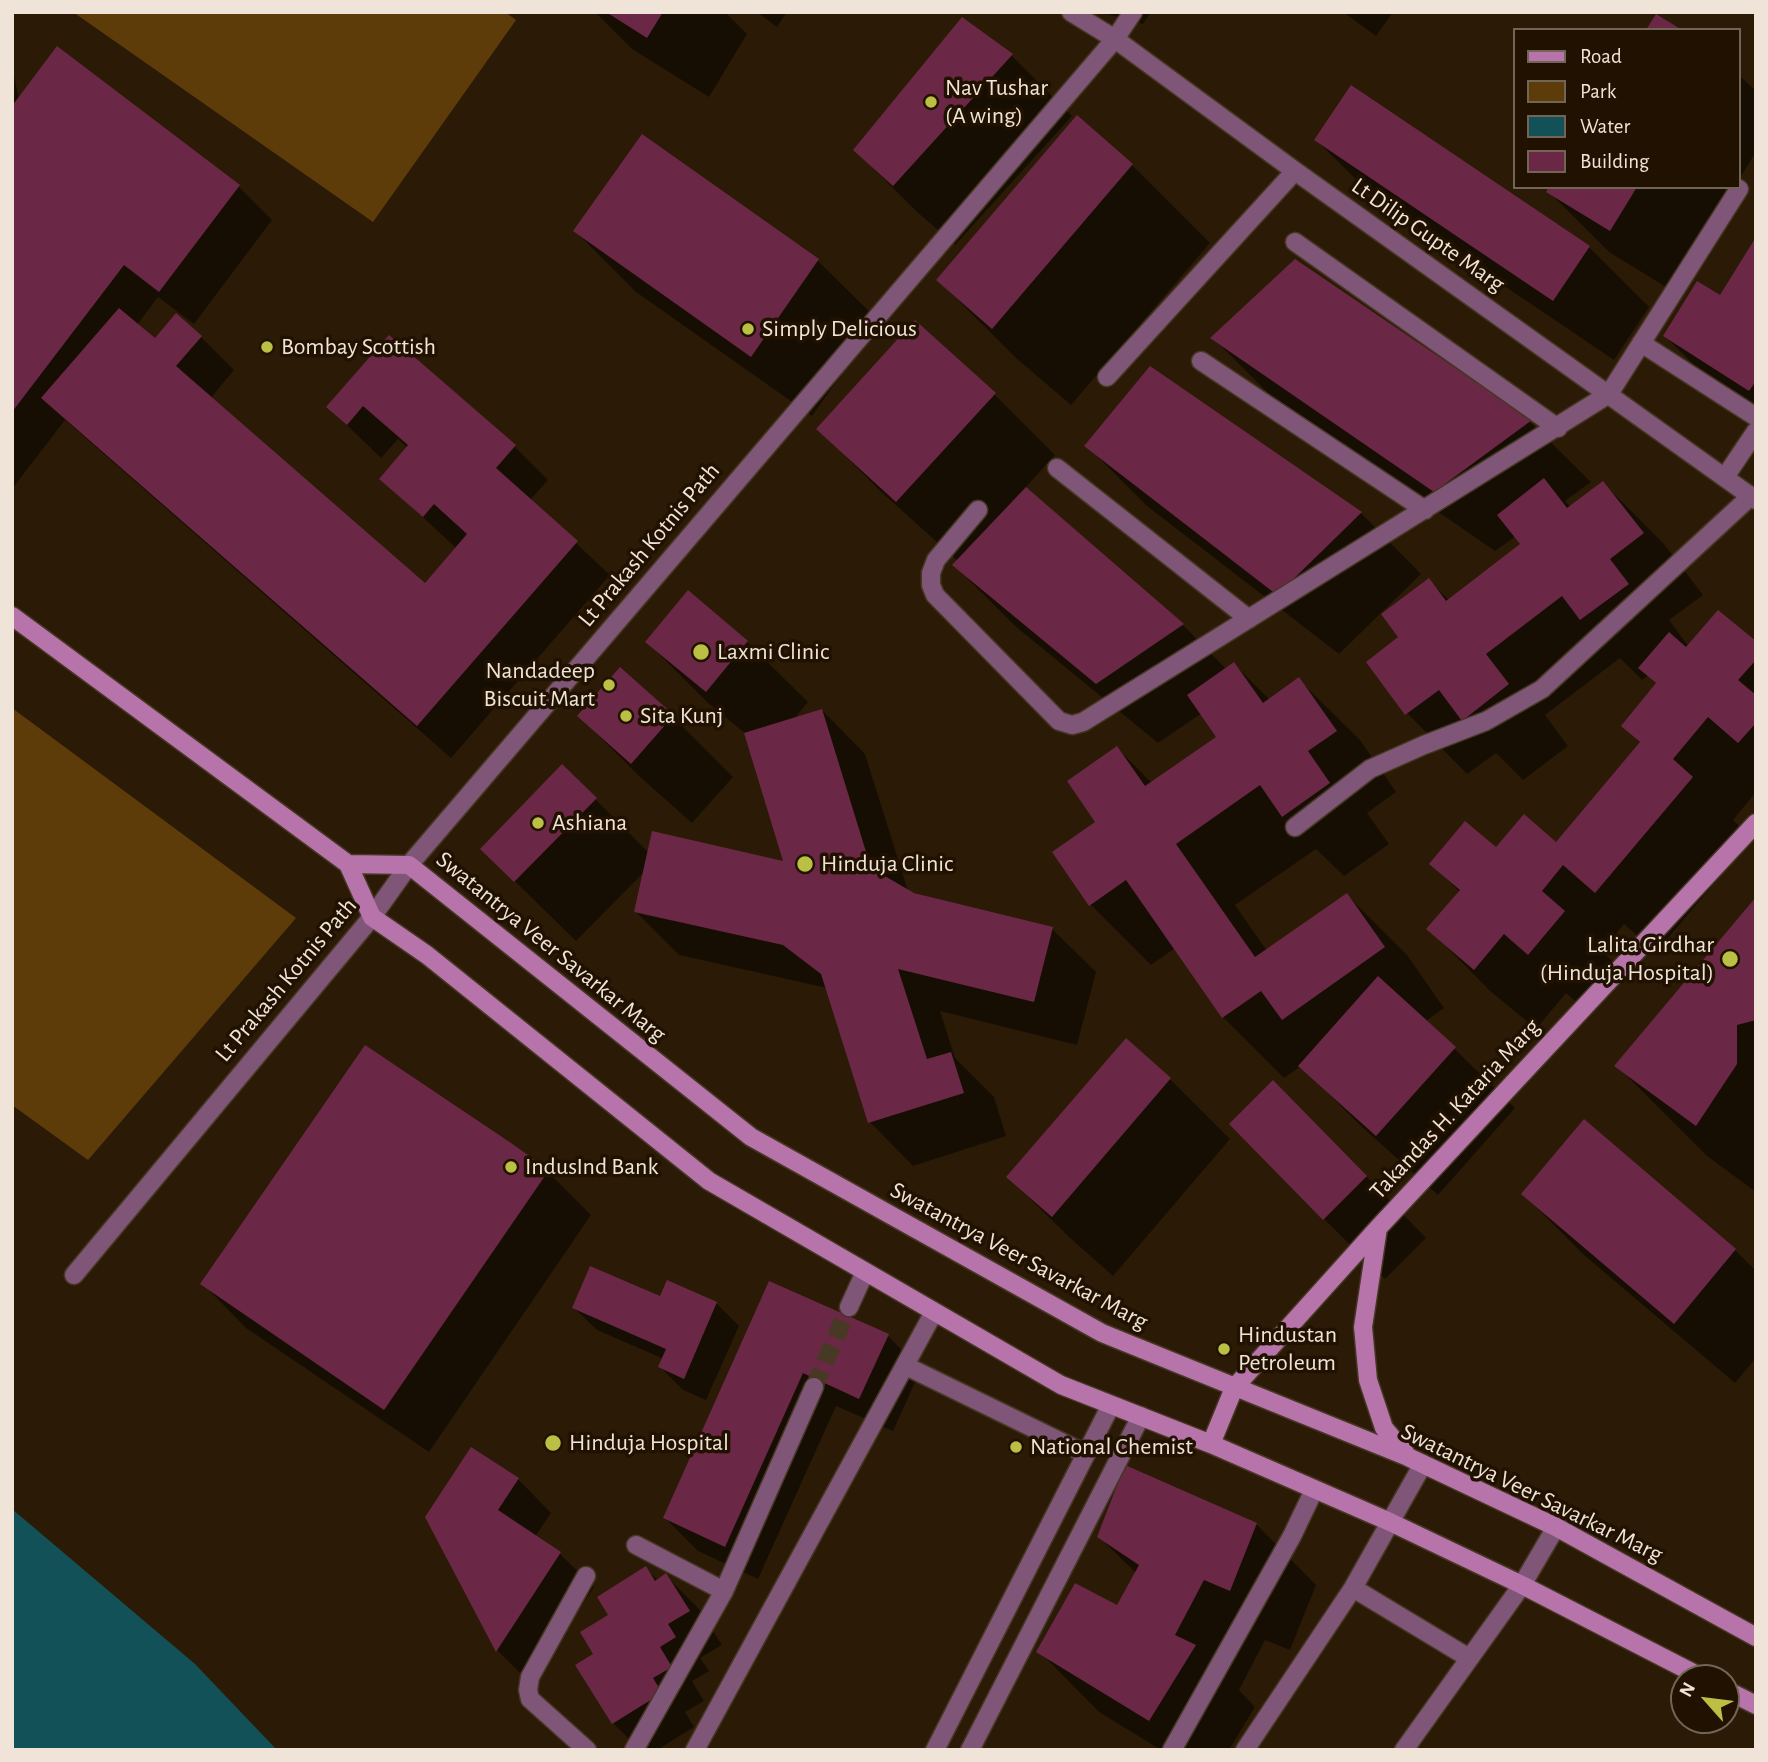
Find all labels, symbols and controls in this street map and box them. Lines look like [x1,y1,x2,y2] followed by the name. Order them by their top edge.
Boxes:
[1512,28,1740,189] legend
[1580,46,1622,67] text: Road
[945,74,1048,130] place label: Nav Tushar (A wing)
[1580,81,1616,102] text: Park
[923,94,939,110] marker: Nav Tushar (A wing)
[1580,116,1630,137] text: Water
[1580,151,1649,172] text: Building
[1346,171,1510,299] street label: Lt Dilip Gupte Marg
[762,315,917,343] place label: Simply Delicious
[740,321,756,337] marker: Simply Delicious
[281,333,436,361] place label: Bombay Scottish
[259,339,275,355] marker: Bombay Scottish
[572,457,726,633] street label: Lt Prakash Kotnis Path
[717,638,829,666] place label: Laxmi Clinic
[691,642,711,662] marker: Laxmi Clinic
[484,657,595,713] place label: Nandadeep Biscuit Mart
[601,677,617,693] marker: Nandadeep Biscuit Mart
[640,702,723,730] place label: Sita Kunj
[618,708,634,724] marker: Sita Kunj
[552,809,627,837] place label: Ashiana
[530,815,546,831] marker: Ashiana
[430,845,672,1049] street label: Swatantrya Veer Savarkar Marg
[821,850,953,878] place label: Hinduja Clinic
[795,854,815,874] marker: Hinduja Clinic
[209,892,363,1068] street label: Lt Prakash Kotnis Path
[1540,931,1714,987] place label: Lalita Girdhar (Hinduja Hospital)
[1720,949,1740,969] marker: Lalita Girdhar (Hinduja Hospital)
[1364,1013,1546,1205] street label: Takandas H. Kataria Marg
[525,1153,658,1181] place label: IndusInd Bank
[503,1159,519,1175] marker: IndusInd Bank
[885,1176,1153,1336] street label: Swatantrya Veer Savarkar Marg
[1238,1321,1337,1377] place label: Hindustan Petroleum
[1216,1341,1232,1357] marker: Hindustan Petroleum
[1396,1417,1668,1569] street label: Swatantrya Veer Savarkar Marg
[569,1429,729,1457] place label: Hinduja Hospital
[543,1433,563,1453] marker: Hinduja Hospital
[1030,1433,1193,1461] place label: National Chemist
[1008,1439,1024,1455] marker: National Chemist
[1670,1664,1740,1734] north arrow
[1676,1680,1699,1700] text: N

